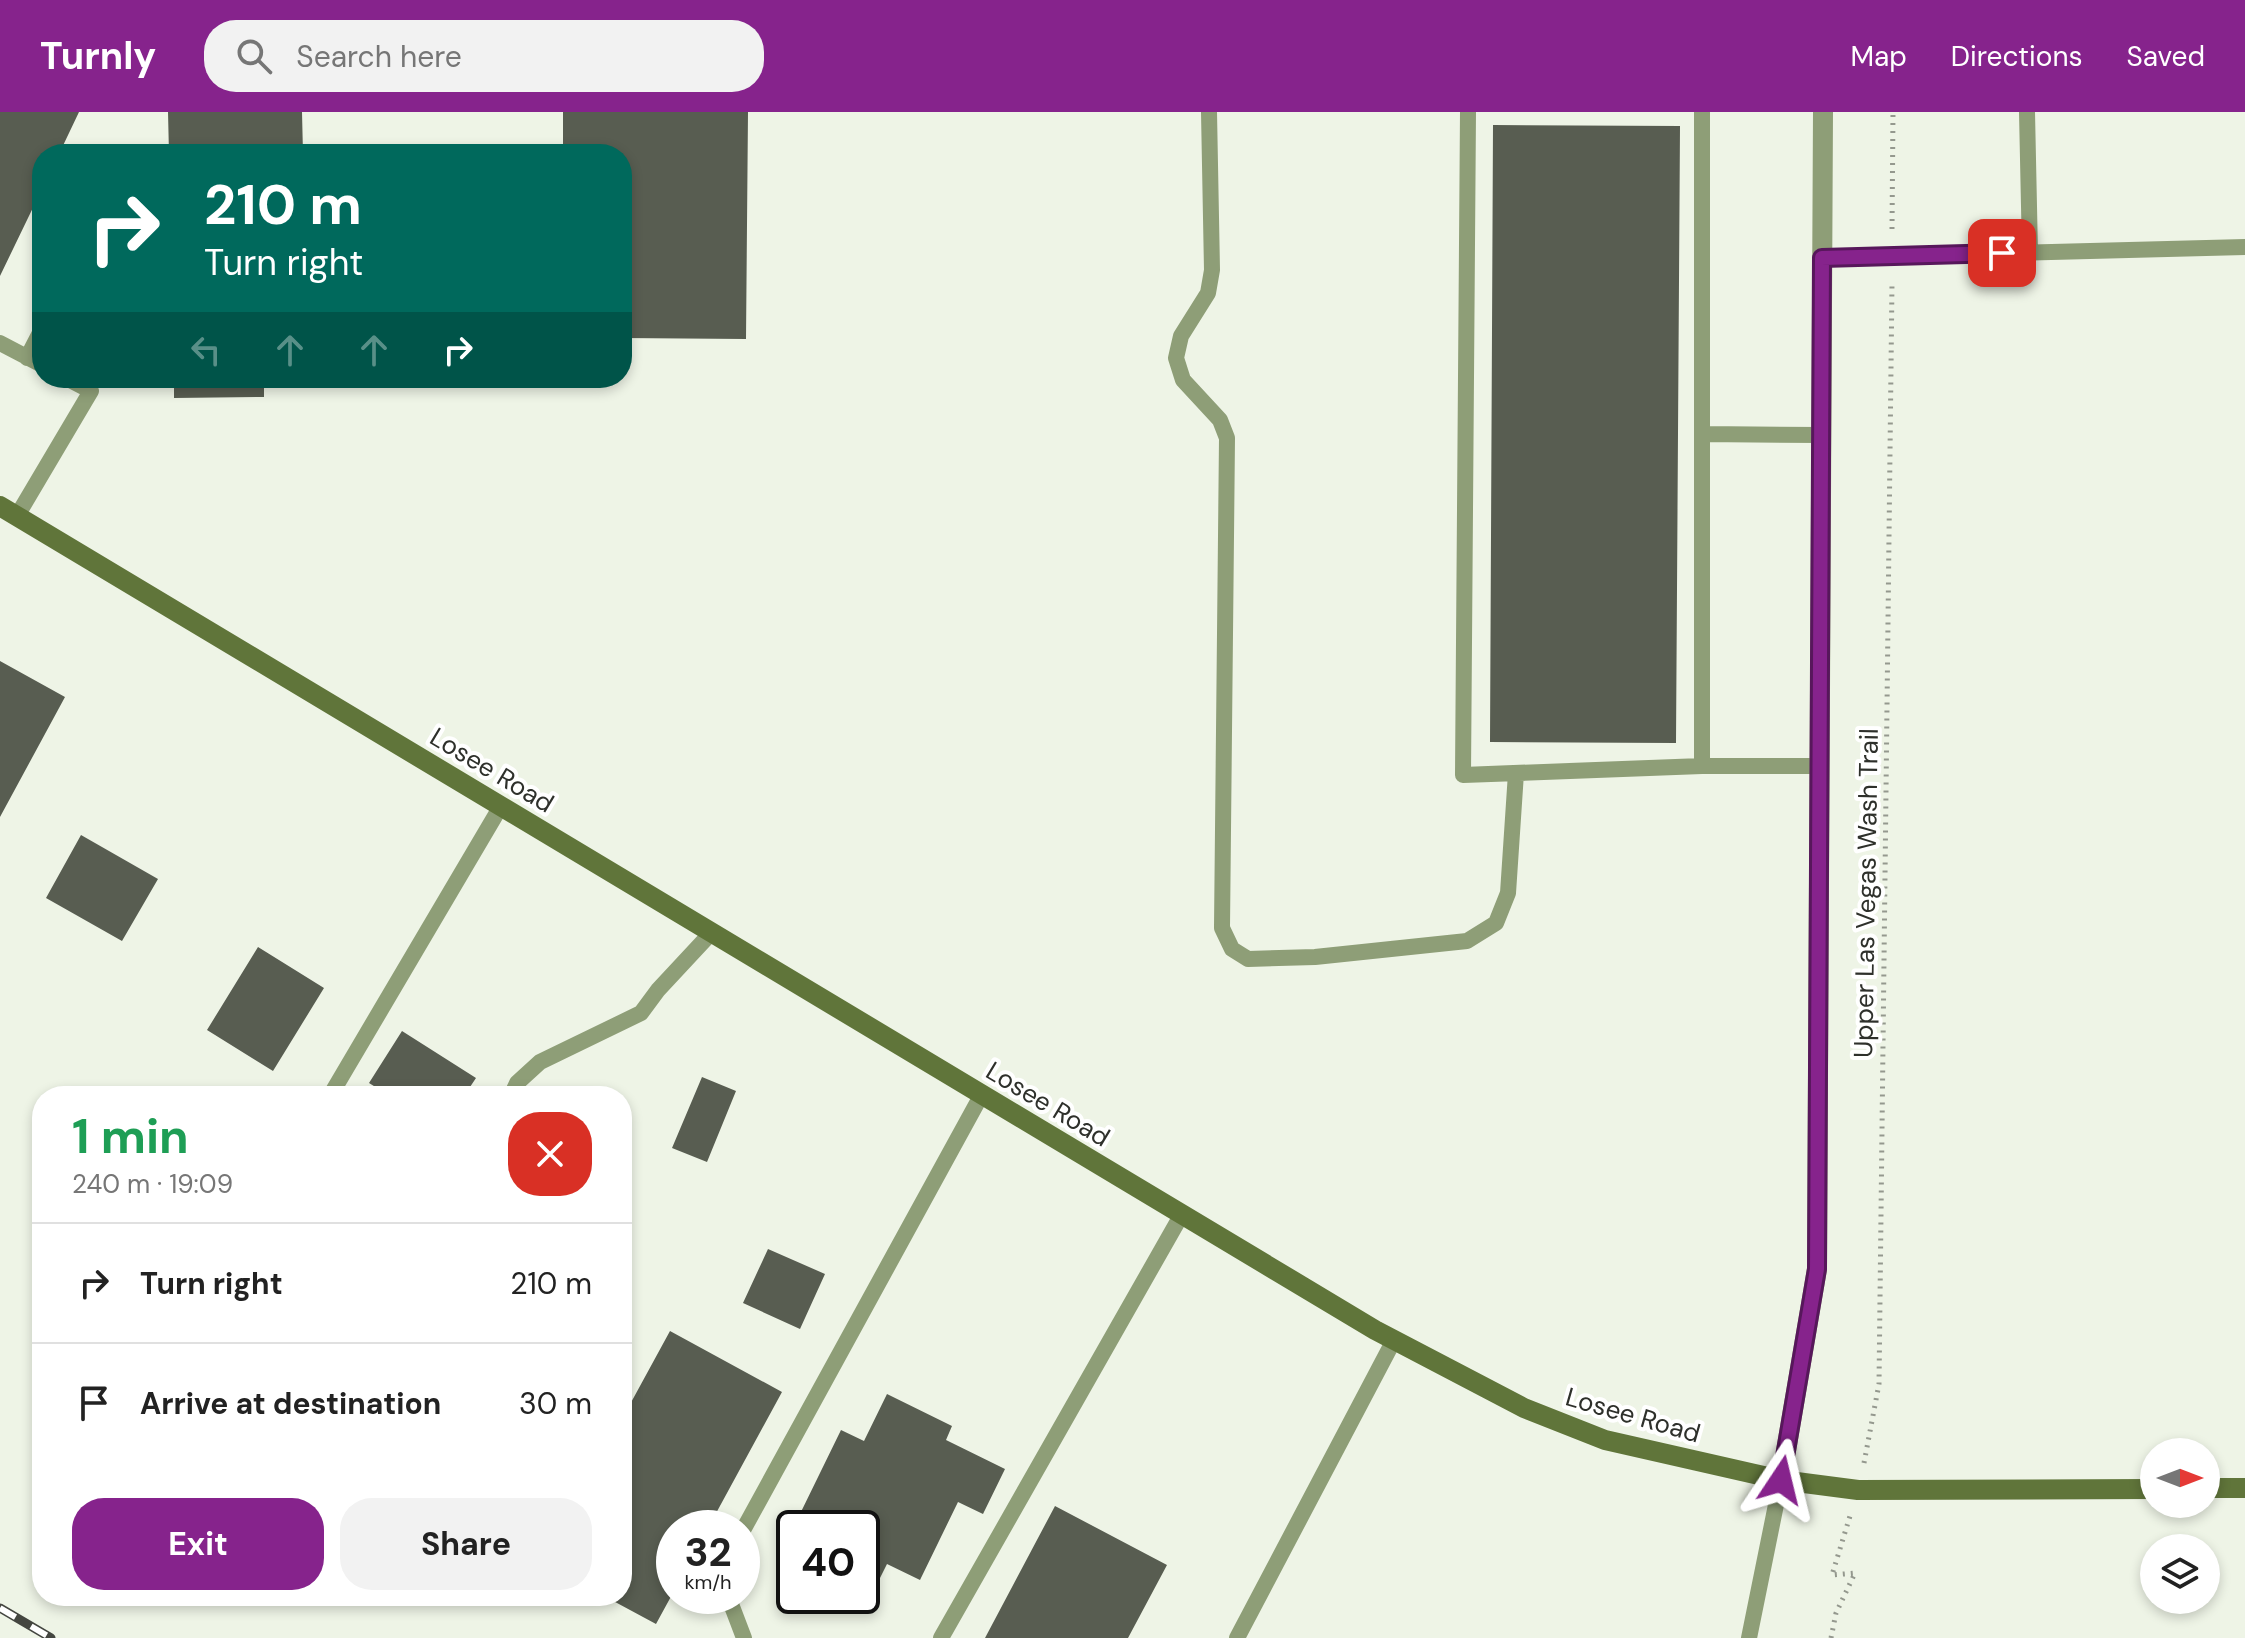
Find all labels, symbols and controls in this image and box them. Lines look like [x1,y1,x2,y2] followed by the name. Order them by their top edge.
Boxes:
[204,20,764,92] search box
[40,31,156,81] text: Turnly
[232,34,276,78] icon: search
[296,37,462,76] text: Search here
[1850,38,1907,75] text: Map
[1951,38,2083,75] text: Directions
[2127,38,2205,75] text: Saved
[204,168,362,241] text: 210 m
[72,176,176,280] icon: right
[1968,219,2036,287] pin
[1980,231,2024,275] icon: arrive
[204,239,363,286] text: Turn right
[184,328,228,372] icon: left
[268,328,312,372] icon: ahead
[352,328,396,372] icon: ahead
[436,328,480,372] icon: right
[424,720,560,820] street label: Losee Road
[1846,728,1886,1058] street label: Upper Las Vegas Wash Trail
[980,1054,1116,1154] street label: Losee Road
[72,1105,189,1168] text: 1 min
[508,1112,592,1196] button: close
[72,1167,233,1201] text: 240 m · 19:09
[72,1261,116,1305] icon: right
[140,1264,283,1303] text: Turn right
[510,1264,592,1303] text: 210 m
[1562,1380,1704,1450] street label: Losee Road
[72,1381,116,1425] icon: arrive
[140,1384,441,1423] text: Arrive at destination
[519,1384,592,1423] text: 30 m
[1739,1438,1823,1522] position arrow
[2140,1438,2220,1518] north arrow
[2140,1438,2220,1614] map controls
[72,1498,324,1590] button: Exit
[340,1498,592,1590] button: Share
[776,1510,880,1614] speed limit sign: 40
[684,1526,732,1578] text: 32
[2140,1534,2220,1614] button: layers
[684,1569,732,1595] text: km/h

